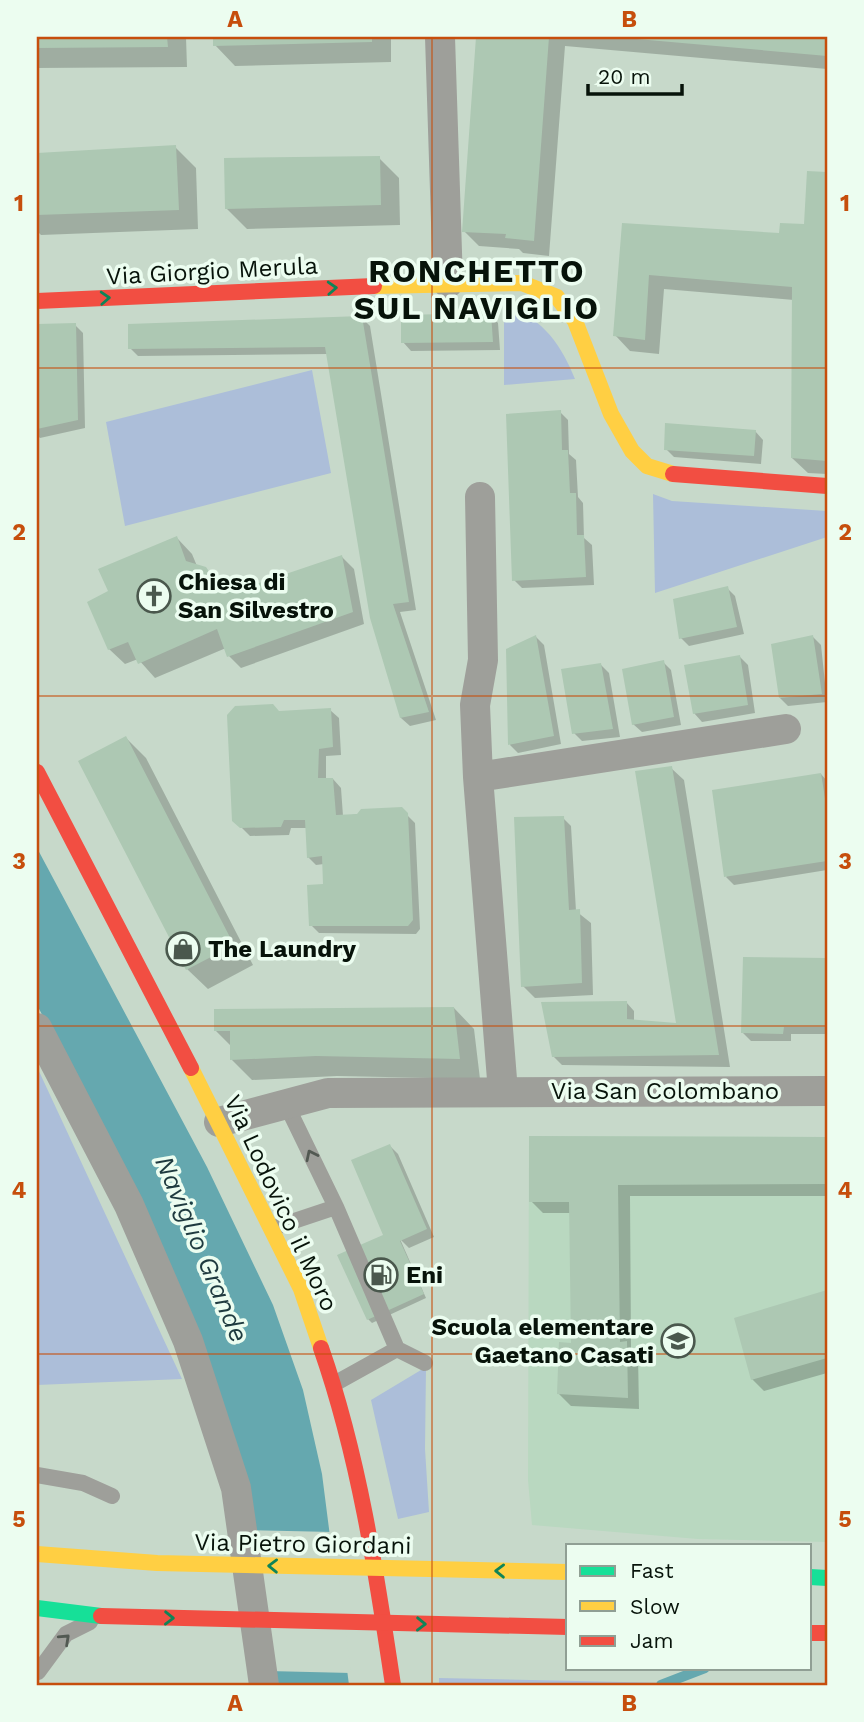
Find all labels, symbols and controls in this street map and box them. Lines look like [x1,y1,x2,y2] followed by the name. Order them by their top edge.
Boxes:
[227,6,243,33] text: A
[621,6,637,33] text: B
[588,52,682,96] scale bar
[598,64,650,89] text: 20 m
[14,190,24,217] text: 1
[840,190,850,217] text: 1
[105,251,319,291] street label: Via Giorgio Merula
[354,252,600,327] district label: RONCHETTO SUL NAVIGLIO
[327,281,338,296] one-way arrow
[100,291,111,306] one-way arrow
[12,519,26,546] text: 2
[838,519,852,546] text: 2
[178,568,334,624] place label: Chiesa di San Silvestro
[135,577,173,615] church icon: Chiesa di San Silvestro
[12,848,26,875] text: 3
[838,848,852,875] text: 3
[164,930,202,968] shop icon: The Laundry
[208,935,357,963] place label: The Laundry
[551,1077,779,1105] street label: Via San Colombano
[219,1090,343,1316] street label: Via Lodovico il Moro
[305,1150,319,1162] one-way arrow
[149,1151,255,1347] water label: Naviglio Grande
[12,1177,27,1204] text: 4
[838,1177,853,1204] text: 4
[362,1256,400,1294] fuel station icon: Eni
[406,1261,443,1289] place label: Eni
[432,1313,654,1369] place label: Scuola elementare Gaetano Casati
[659,1322,697,1360] school or university icon: Scuola elementare Gaetano Casati
[12,1506,26,1533] text: 5
[838,1506,852,1533] text: 5
[194,1528,412,1560] street label: Via Pietro Giordani
[566,1544,812,1670] legend
[267,1558,278,1573] one-way arrow
[630,1558,674,1583] text: Fast
[494,1563,505,1578] one-way arrow
[630,1594,680,1619] text: Slow
[164,1610,175,1625] one-way arrow
[416,1616,427,1631] one-way arrow
[630,1628,673,1653] text: Jam
[56,1634,69,1647] one-way arrow
[227,1690,243,1717] text: A
[621,1690,637,1717] text: B

